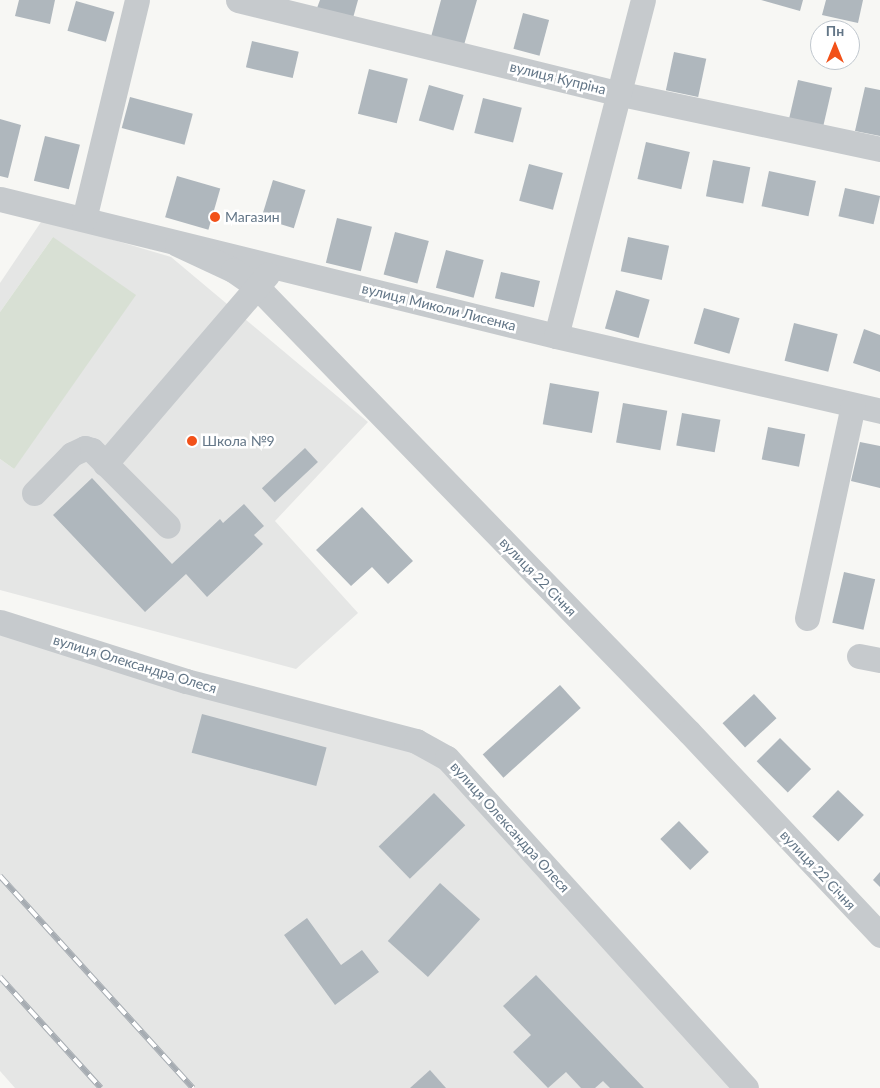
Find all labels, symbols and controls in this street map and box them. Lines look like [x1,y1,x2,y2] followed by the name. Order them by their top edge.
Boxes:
[810,20,860,70] north arrow
[826,22,844,39] text: Пн
[508,58,608,98] street label: вулиця Купріна
[225,209,280,225] place label: Магазин
[209,211,221,223] marker: Магазин
[360,280,518,334] street label: вулиця Миколи Лисенка
[202,433,275,449] place label: Школа №9
[186,435,198,447] marker: Школа №9
[496,534,580,620] street label: вулиця 22 Січня
[51,631,219,697] street label: вулиця Олександра Олеся
[447,758,573,896] street label: вулиця Олександра Олеся
[777,827,859,913] street label: вулиця 22 Січня

